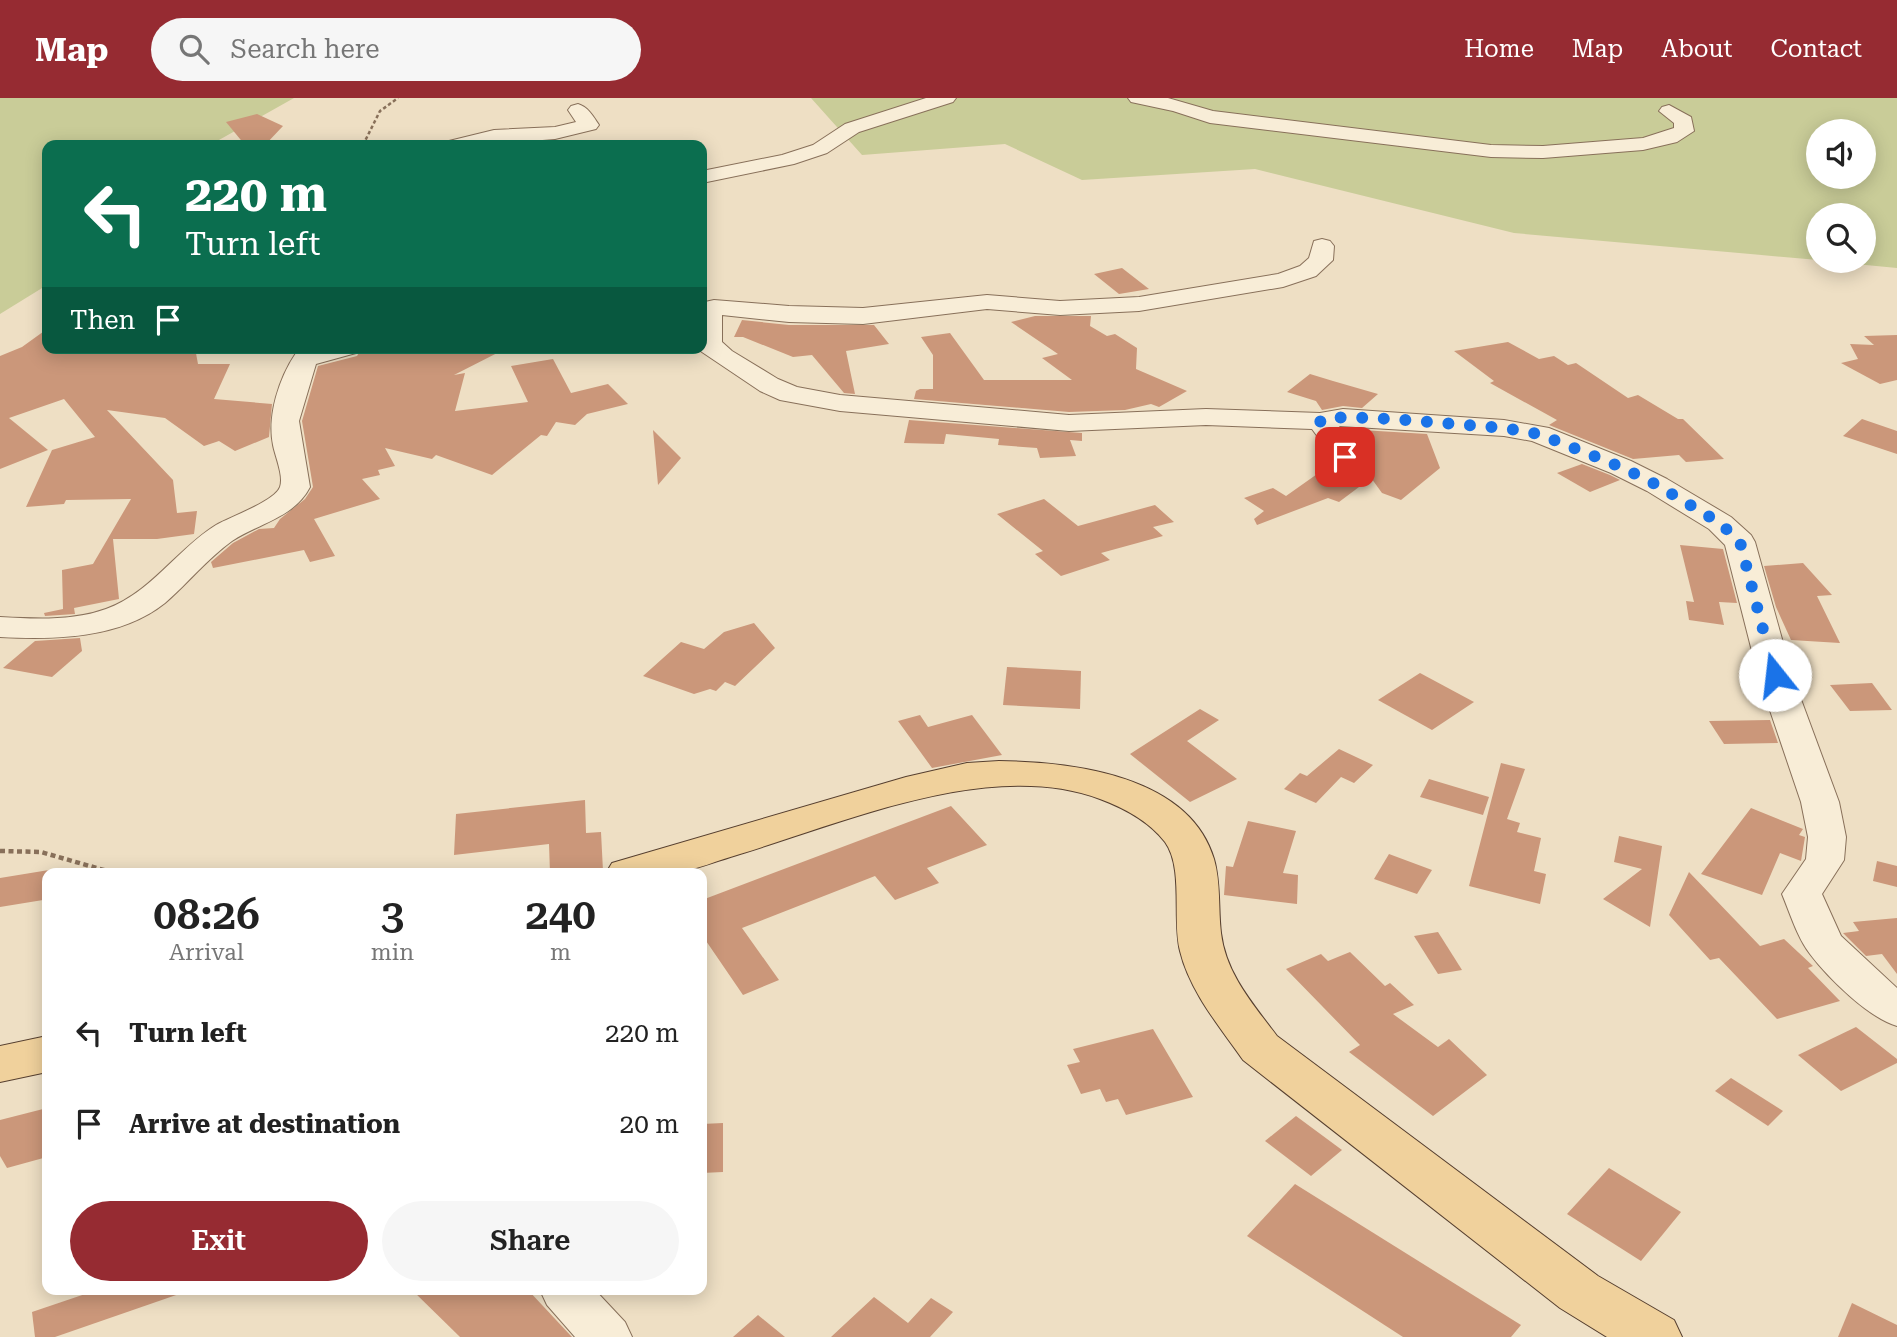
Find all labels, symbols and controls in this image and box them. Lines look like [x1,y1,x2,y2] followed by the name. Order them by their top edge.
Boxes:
[151,18,641,81] search box
[35,30,109,69] text: Map
[175,30,213,68] icon: search
[231,34,380,64] text: Search here
[1464,35,1534,63] text: Home
[1572,35,1623,63] text: Map
[1661,35,1732,63] text: About
[1770,35,1862,63] text: Contact
[1806,119,1876,273] map controls
[1806,119,1876,189] button: sound
[185,166,327,223] text: 220 m
[70,168,161,259] icon: left
[1806,203,1876,273] button: search
[185,225,320,263] text: Turn left
[149,301,187,339] icon: arrive
[70,305,135,335] text: Then
[1315,427,1375,487] pin
[1326,438,1364,476] icon: arrive
[1738,638,1812,712] position arrow
[153,890,260,939] text: 08:26
[381,890,404,939] text: 3
[525,890,596,939] text: 240
[169,939,244,966] text: Arrival
[371,939,414,966] text: min
[550,939,571,966] text: m
[70,1014,108,1052] icon: left
[129,1018,247,1048] text: Turn left
[605,1018,679,1048] text: 220 m
[70,1105,108,1143] icon: arrive
[129,1109,400,1139] text: Arrive at destination
[620,1109,679,1139] text: 20 m
[70,1201,368,1281] button: Exit
[382,1201,679,1281] button: Share

